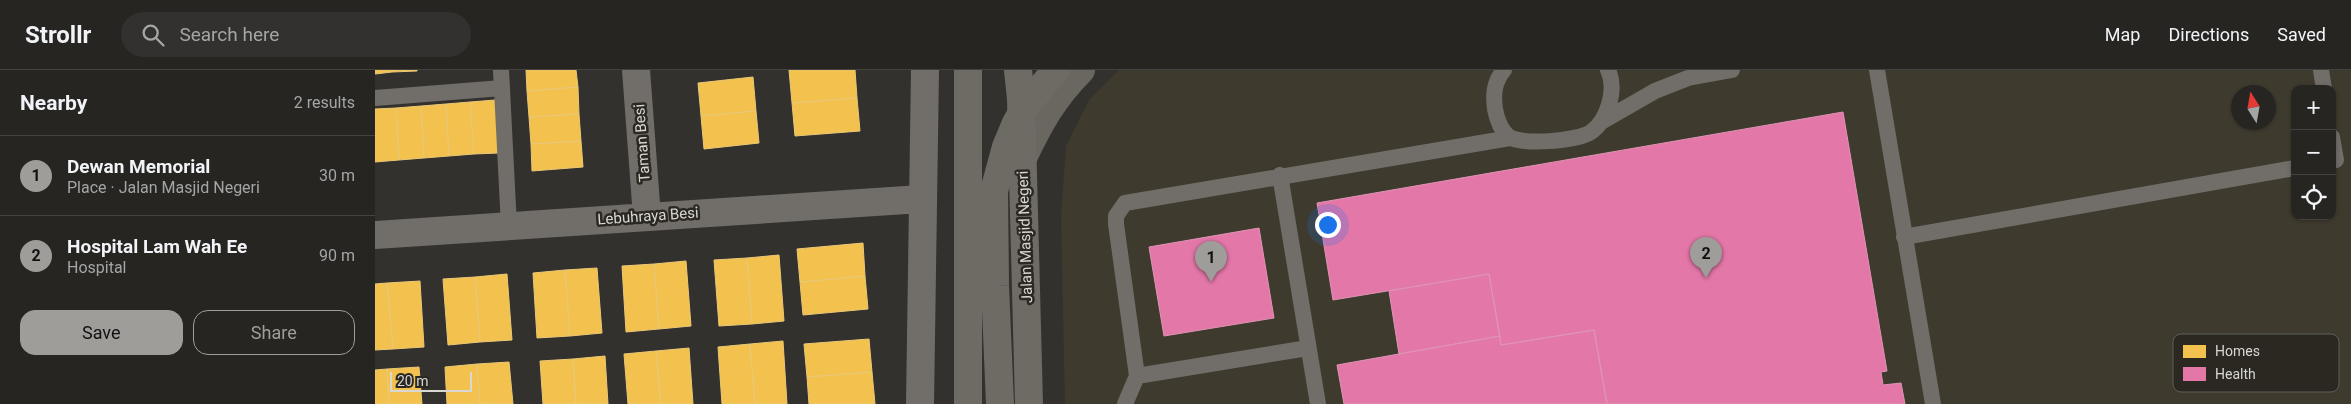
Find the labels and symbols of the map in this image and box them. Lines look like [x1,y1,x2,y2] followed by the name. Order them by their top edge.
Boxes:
[2231,85,2276,130] north arrow
[630,103,654,183] street label: Taman Besi
[1014,171,1036,303] street label: Jalan Masjid Negeri
[597,203,699,229] street label: Lebuhraya Besi
[1315,212,1341,238] your location
[1690,237,1722,278] pin: 2
[1195,241,1227,282] pin: 1
[2173,334,2339,392] legend
[2215,343,2260,359] text: Homes
[2215,366,2256,382] text: Health
[390,369,473,392] scale bar

